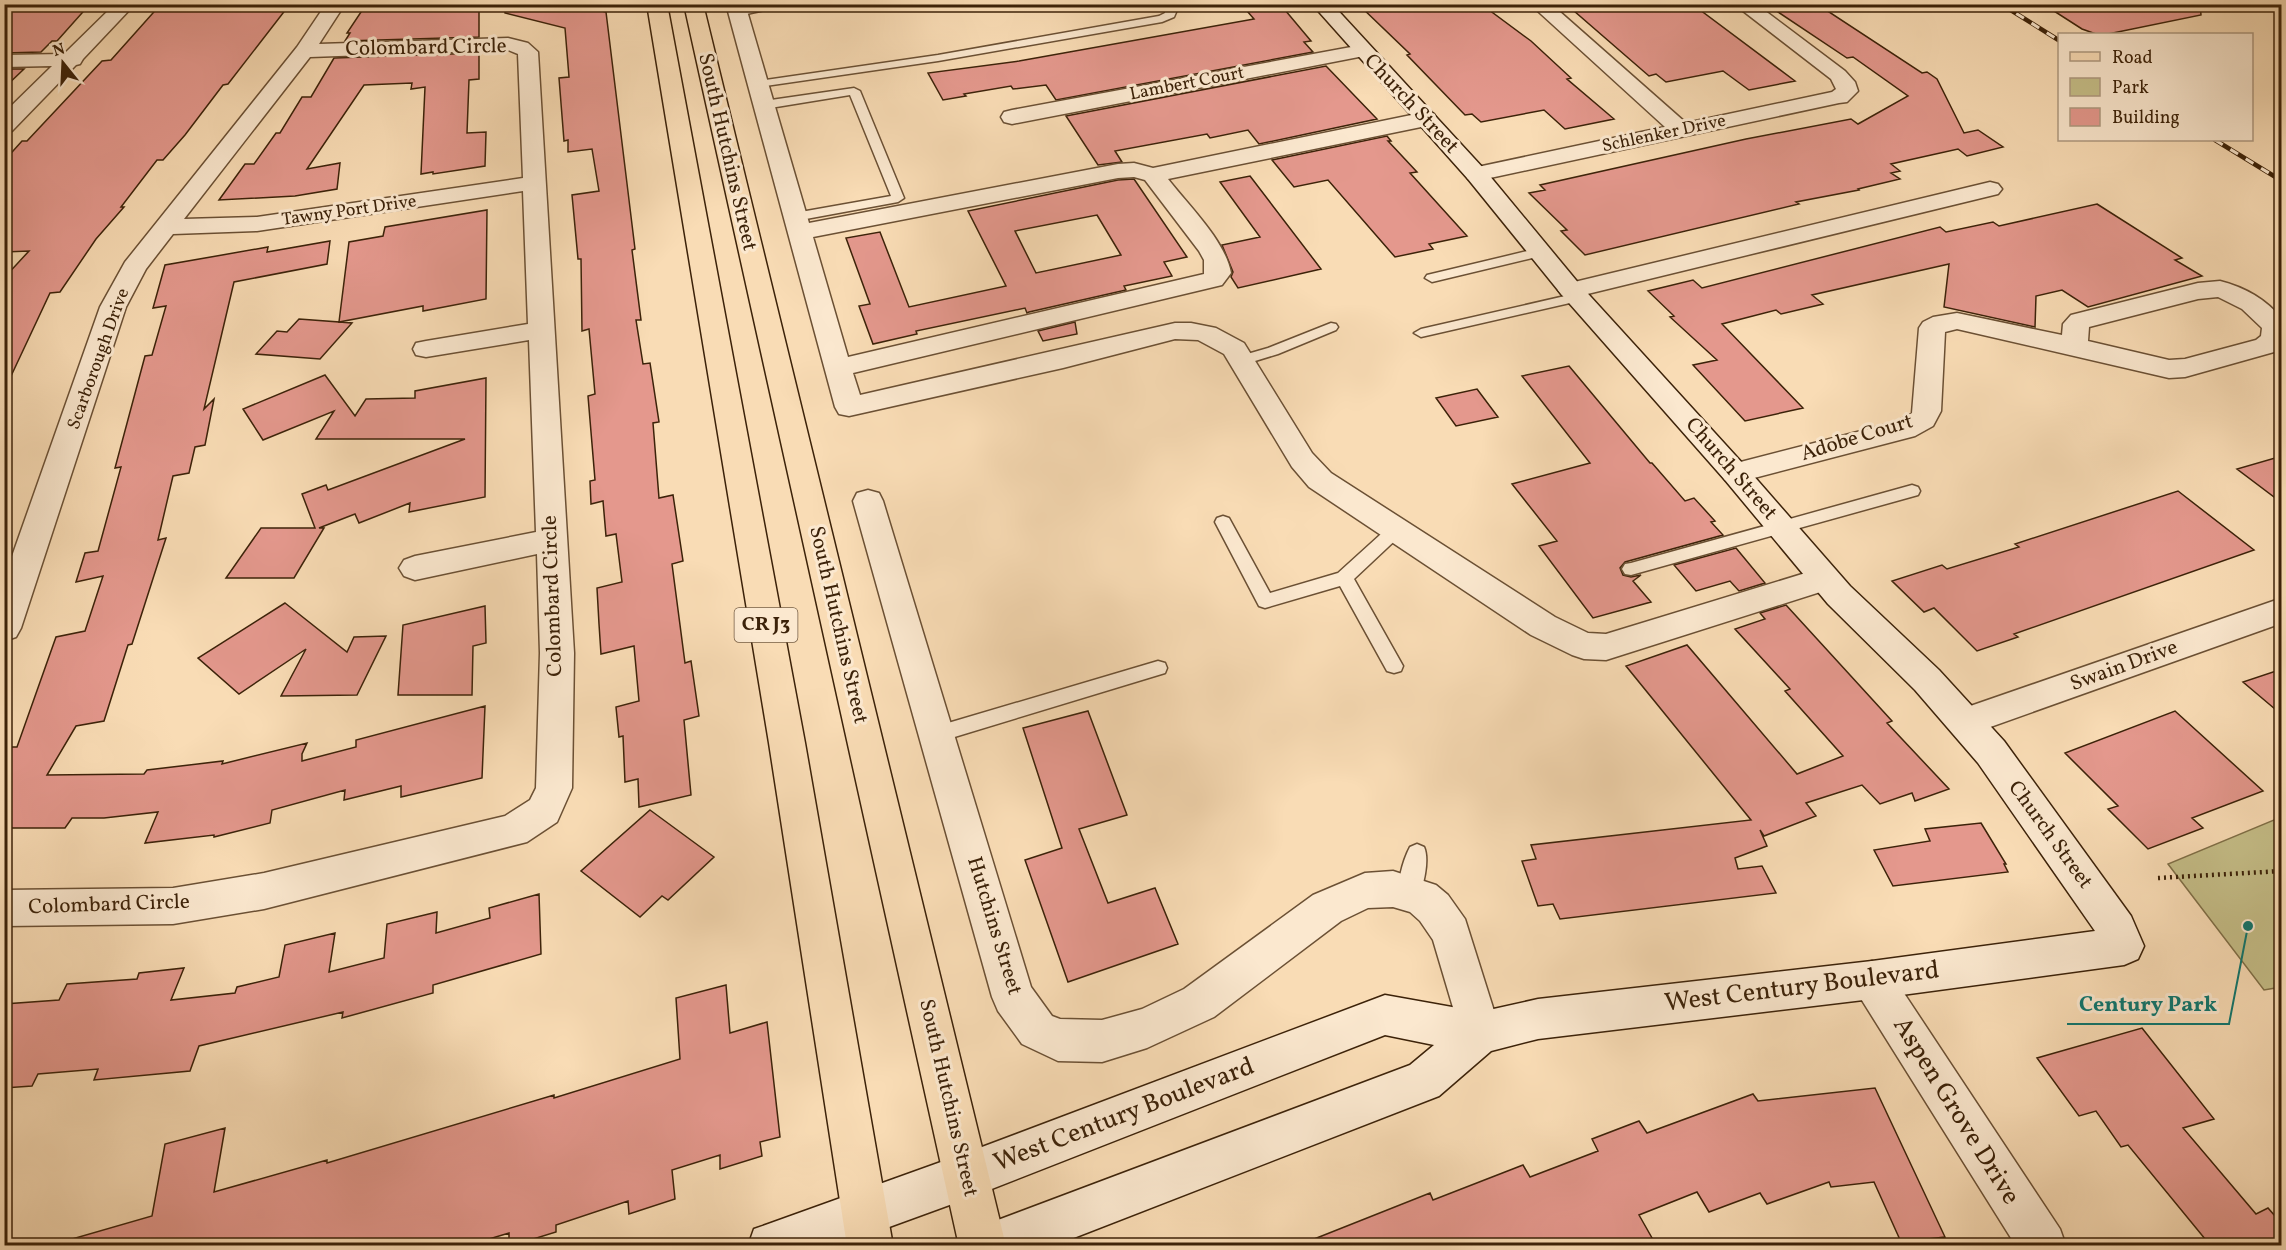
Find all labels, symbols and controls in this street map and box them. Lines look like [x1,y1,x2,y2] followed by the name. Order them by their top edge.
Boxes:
[345,32,507,64] street label: Colombard Circle
[33,33,93,93] north arrow
[2058,33,2253,141] legend
[50,38,68,63] text: N
[2112,46,2153,71] text: Road
[1357,47,1465,161] street label: Church Street
[690,50,764,254] street label: South Hutchins Street
[1128,61,1246,107] street label: Lambert Court
[2112,76,2149,101] text: Park
[2112,106,2180,131] text: Building
[1600,109,1728,159] street label: Schlenker Drive
[280,189,418,233] street label: Tawny Port Drive
[62,285,136,433] street label: Scarborough Drive
[1797,407,1917,469] street label: Adobe Court
[1678,411,1784,527] street label: Church Street
[536,515,570,677] street label: Colombard Circle
[801,523,875,727] street label: South Hutchins Street
[734,608,798,642] road number: CR J3
[2066,633,2182,699] street label: Swain Drive
[2001,775,2099,895] street label: Church Street
[959,853,1029,999] street label: Hutchins Street
[28,888,190,922] street label: Colombard Circle
[1663,952,1941,1022] street label: West Century Boulevard
[2067,984,2229,1024] callout: Century Park
[2079,990,2217,1021] text: Century Park
[911,996,985,1200] street label: South Hutchins Street
[1884,1010,2028,1212] street label: Aspen Grove Drive
[988,1049,1260,1181] street label: West Century Boulevard

